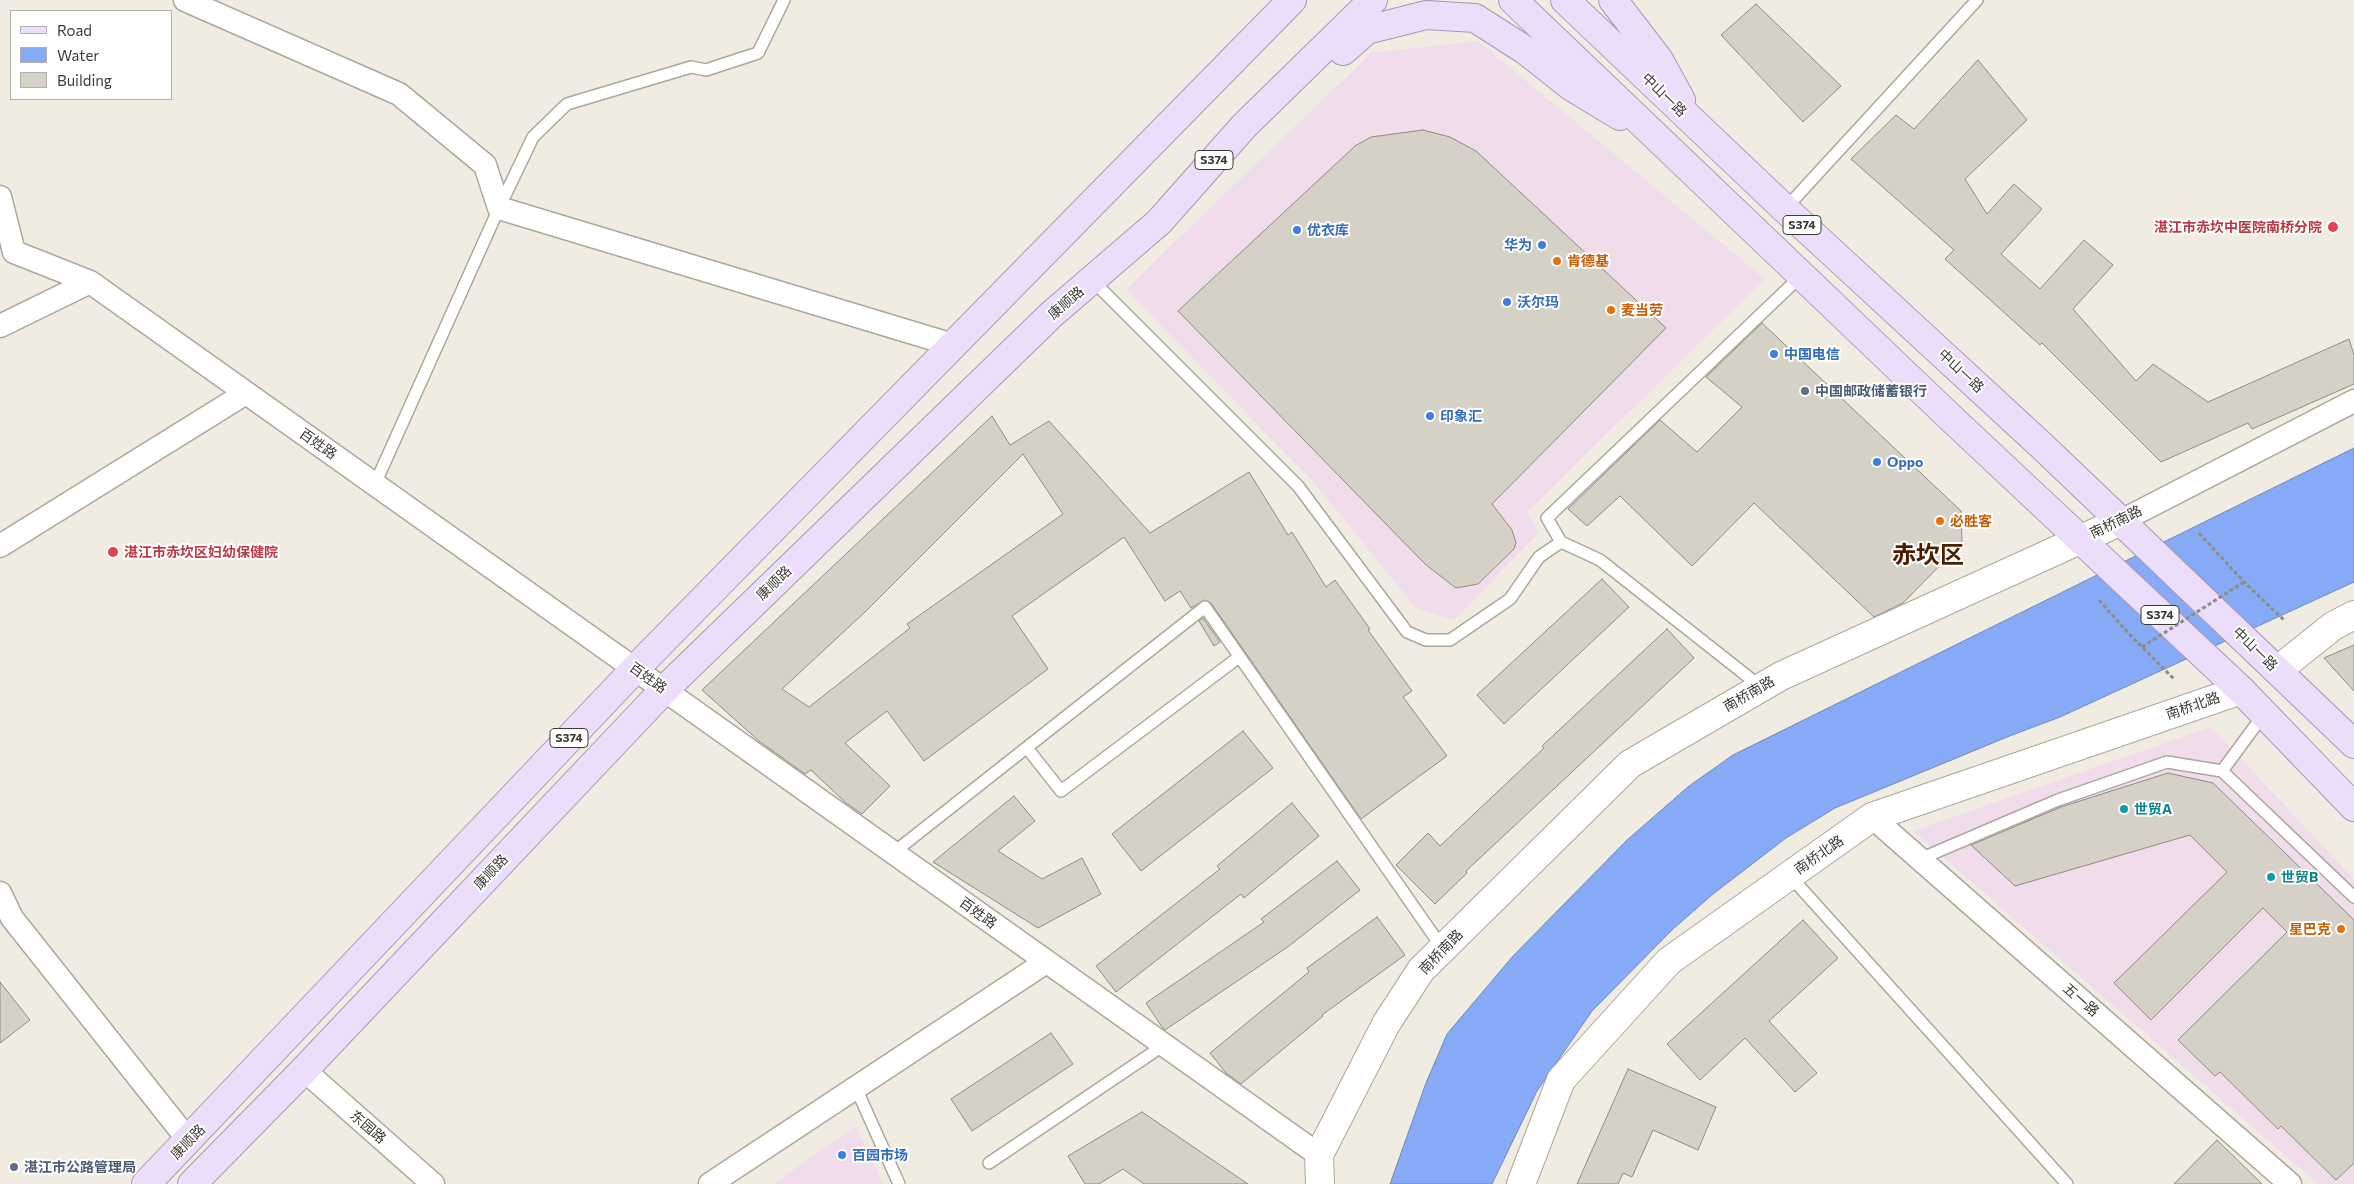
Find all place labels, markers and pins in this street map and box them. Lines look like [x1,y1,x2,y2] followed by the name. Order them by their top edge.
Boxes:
[2154,219,2322,235] place label: 湛江市赤坎中医院南桥分院
[2326,220,2340,234] marker: 湛江市赤坎中医院南桥分院
[1307,222,1349,238] place label: 优衣库
[1291,224,1303,236] marker: 优衣库
[1504,237,1532,253] place label: 华为
[1536,239,1548,251] marker: 华为
[1567,253,1609,269] place label: 肯德基
[1551,255,1563,267] marker: 肯德基
[1517,294,1559,310] place label: 沃尔玛
[1501,296,1513,308] marker: 沃尔玛
[1621,302,1663,318] place label: 麦当劳
[1605,304,1617,316] marker: 麦当劳
[1784,346,1840,362] place label: 中国电信
[1768,348,1780,360] marker: 中国电信
[1815,383,1927,399] place label: 中国邮政储蓄银行
[1799,385,1811,397] marker: 中国邮政储蓄银行
[1440,408,1482,424] place label: 印象汇
[1424,410,1436,422] marker: 印象汇
[1887,454,1923,470] place label: Oppo
[1871,456,1883,468] marker: Oppo
[1950,513,1992,529] place label: 必胜客
[1934,515,1946,527] marker: 必胜客
[124,544,278,560] place label: 湛江市赤坎区妇幼保健院
[106,545,120,559] marker: 湛江市赤坎区妇幼保健院
[2134,801,2172,817] place label: 世贸A
[2118,803,2130,815] marker: 世贸A
[2281,869,2318,885] place label: 世贸B
[2265,871,2277,883] marker: 世贸B
[2289,921,2331,937] place label: 星巴克
[2335,923,2347,935] marker: 星巴克
[852,1147,908,1163] place label: 百园市场
[836,1149,848,1161] marker: 百园市场
[24,1159,136,1175] place label: 湛江市公路管理局
[8,1161,20,1173] marker: 湛江市公路管理局

